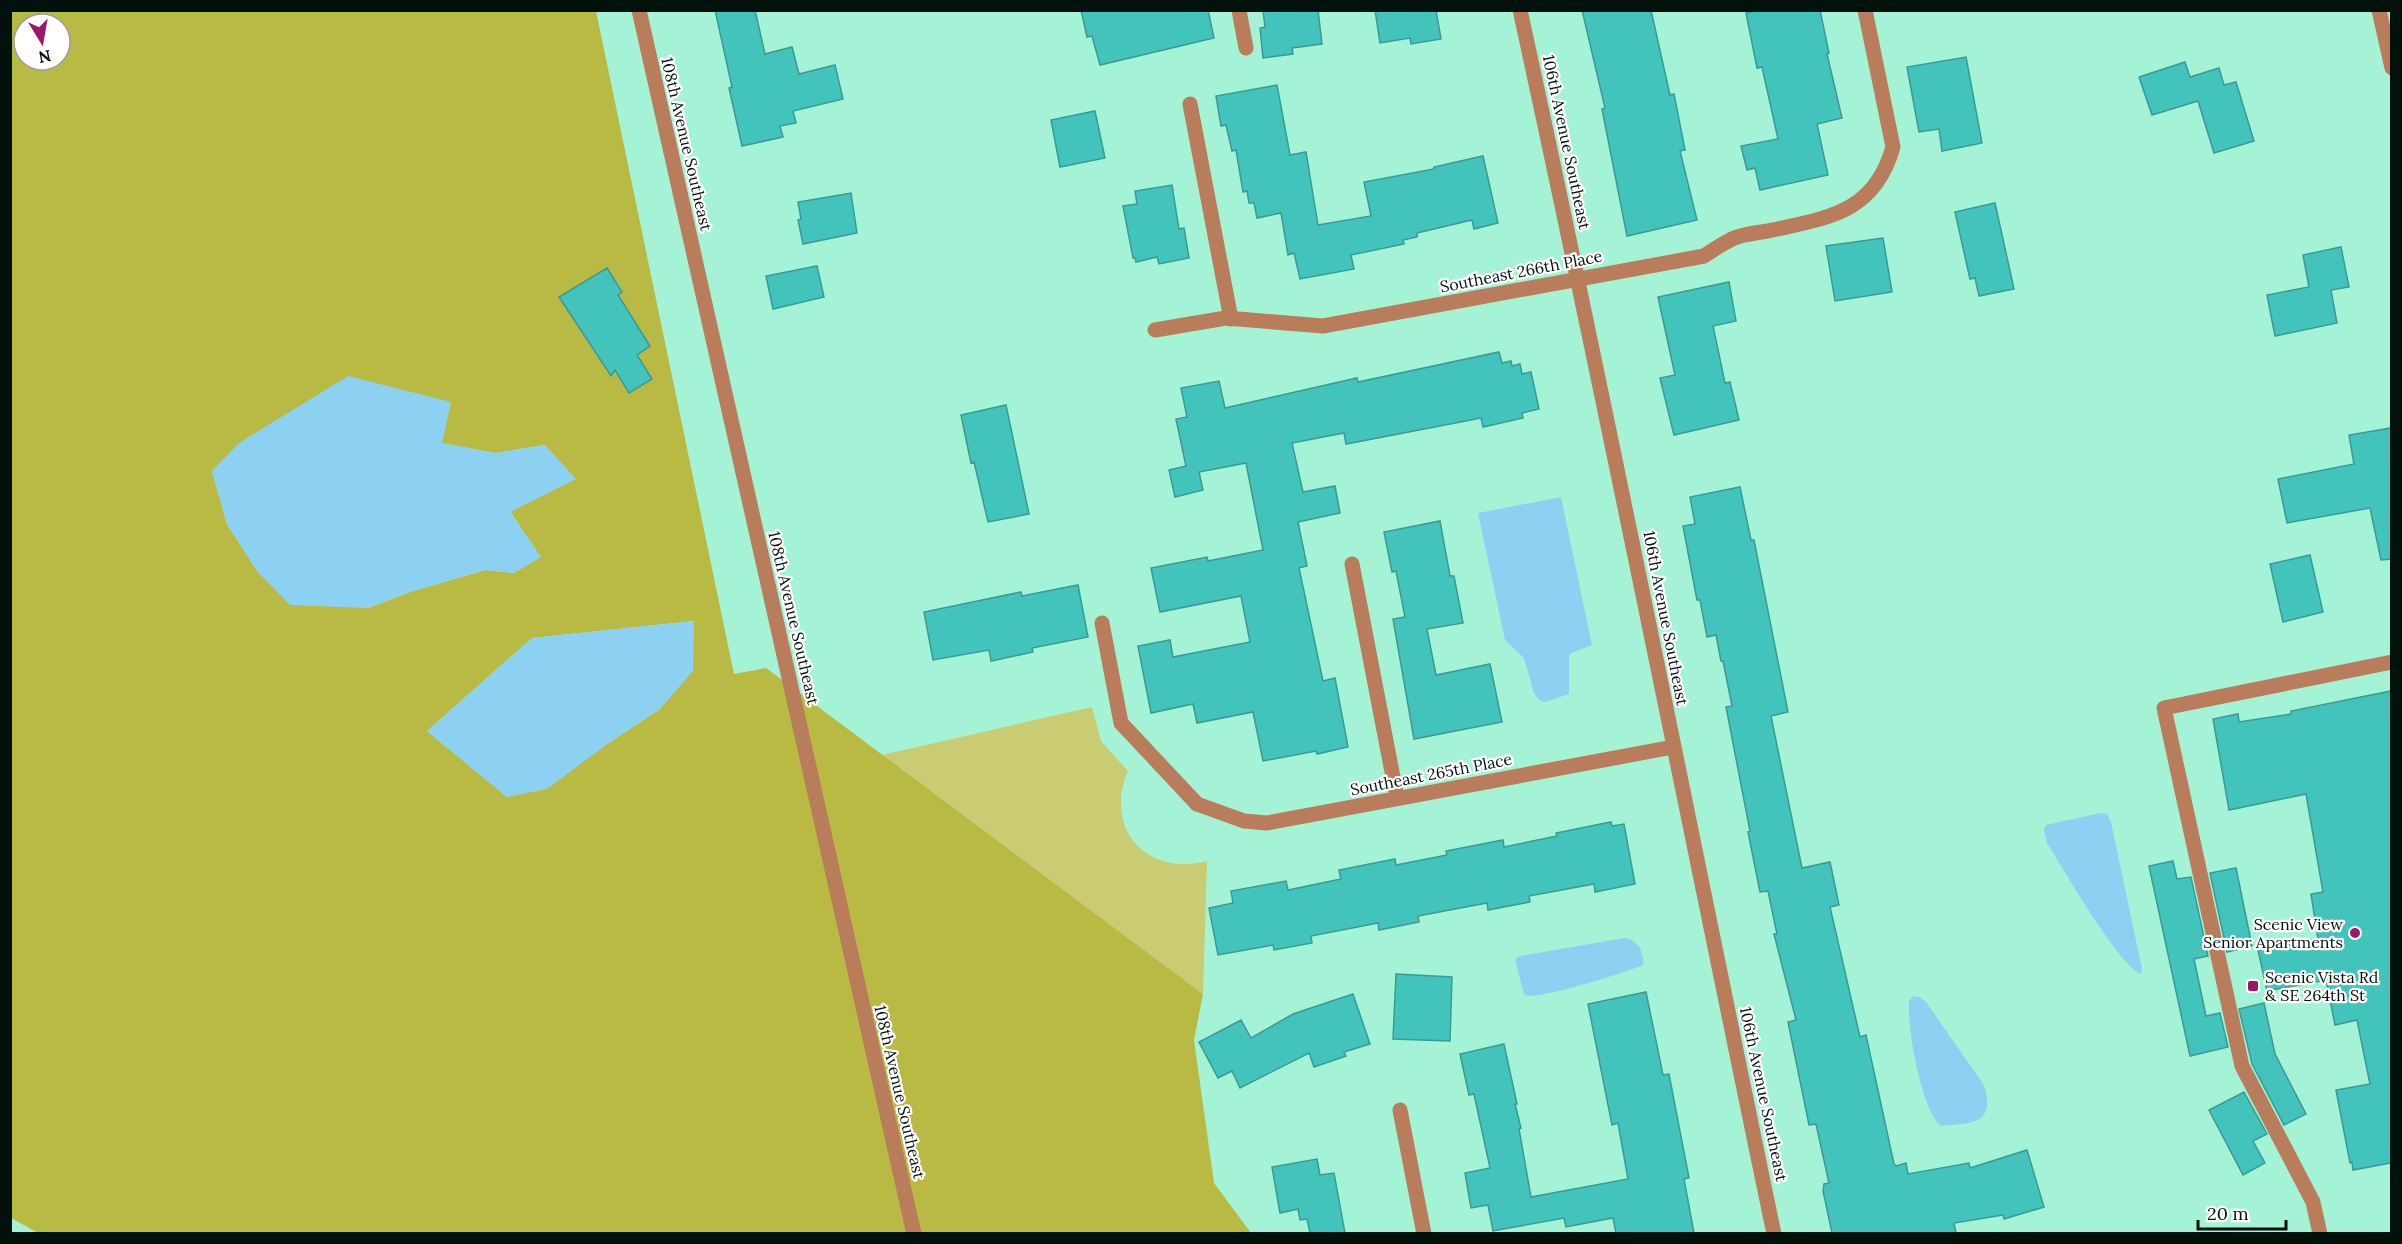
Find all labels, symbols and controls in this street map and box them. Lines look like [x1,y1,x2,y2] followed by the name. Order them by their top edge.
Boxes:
[12,12,72,72] north arrow
[37,46,53,68] text: N
[1539,53,1595,232] street label: 106th Avenue Southeast
[657,55,717,234] street label: 108th Avenue Southeast
[1438,245,1604,297] street label: Southeast 266th Place
[764,529,824,708] street label: 108th Avenue Southeast
[1639,529,1693,708] street label: 106th Avenue Southeast
[1348,748,1514,799] street label: Southeast 265th Place
[2203,914,2343,952] place label: Scenic View Senior Apartments
[2348,926,2362,940] marker: Scenic View Senior Apartments
[2265,967,2379,1005] place label: Scenic Vista Rd & SE 264th St
[2246,979,2260,993] marker: Scenic Vista Rd & SE 264th St
[870,1003,930,1182] street label: 108th Avenue Southeast
[1736,1005,1792,1184] street label: 106th Avenue Southeast
[2198,1193,2286,1231] scale bar
[2207,1202,2249,1225] text: 20 m

